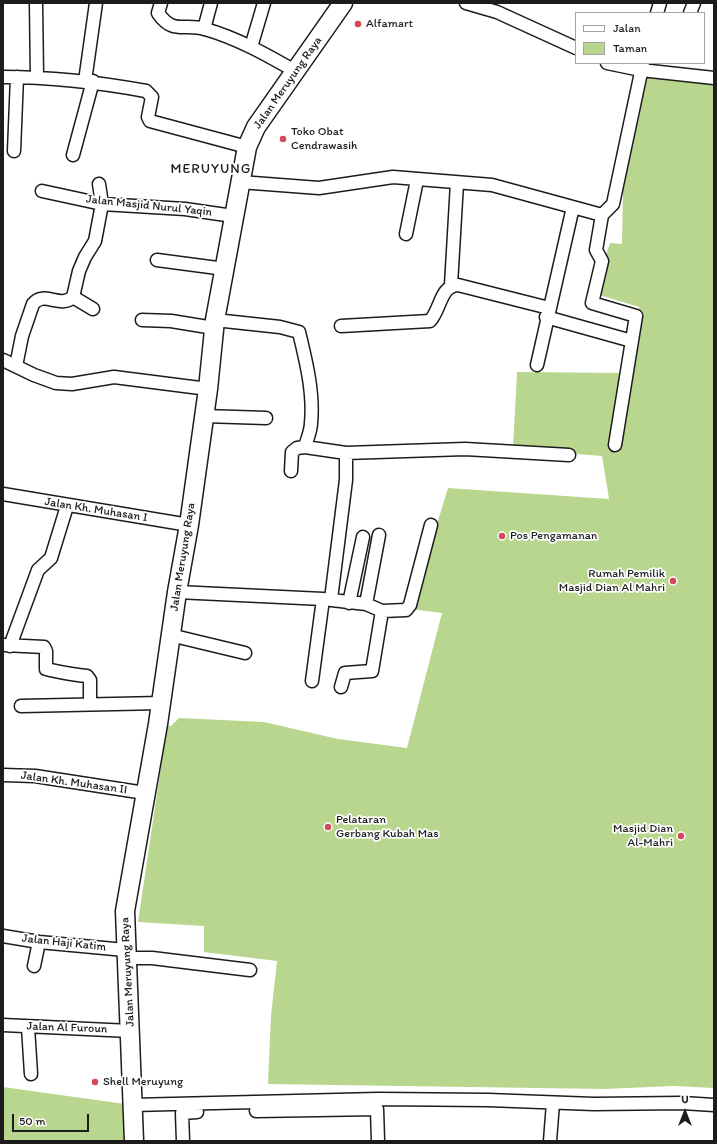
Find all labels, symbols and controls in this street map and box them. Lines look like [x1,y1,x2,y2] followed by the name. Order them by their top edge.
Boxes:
[575,12,705,64] legend
[366,17,413,31] place label: Alfamart
[353,19,363,29] marker: Alfamart
[613,21,641,35] text: Jalan
[251,34,325,132] street label: Jalan Meruyung Raya
[613,41,647,55] text: Taman
[291,125,358,153] place label: Toko Obat Cendrawasih
[278,134,288,144] marker: Toko Obat Cendrawasih
[170,161,252,177] district label: MERUYUNG
[85,192,213,220] street label: Jalan Masjid Nurul Yaqin
[44,495,148,525] street label: Jalan Kh. Muhasan I
[167,502,199,612] street label: Jalan Meruyung Raya
[510,529,597,543] place label: Pos Pengamanan
[497,531,507,541] marker: Pos Pengamanan
[559,567,665,595] place label: Rumah Pemilik Masjid Dian Al Mahri
[668,576,678,586] marker: Rumah Pemilik Masjid Dian Al Mahri
[20,768,128,798] street label: Jalan Kh. Muhasan II
[336,813,439,841] place label: Pelataran Gerbang Kubah Mas
[323,822,333,832] marker: Pelataran Gerbang Kubah Mas
[613,822,673,850] place label: Masjid Dian Al-Mahri
[676,831,686,841] marker: Masjid Dian Al-Mahri
[118,917,138,1027] street label: Jalan Meruyung Raya
[21,931,107,955] street label: Jalan Haji Katim
[26,1019,108,1037] street label: Jalan Al Furoun
[103,1075,183,1089] place label: Shell Meruyung
[90,1077,100,1087] marker: Shell Meruyung
[665,1092,705,1132] north arrow
[681,1093,689,1106] text: U
[14,1106,91,1132] scale bar
[19,1114,45,1128] text: 50 m

